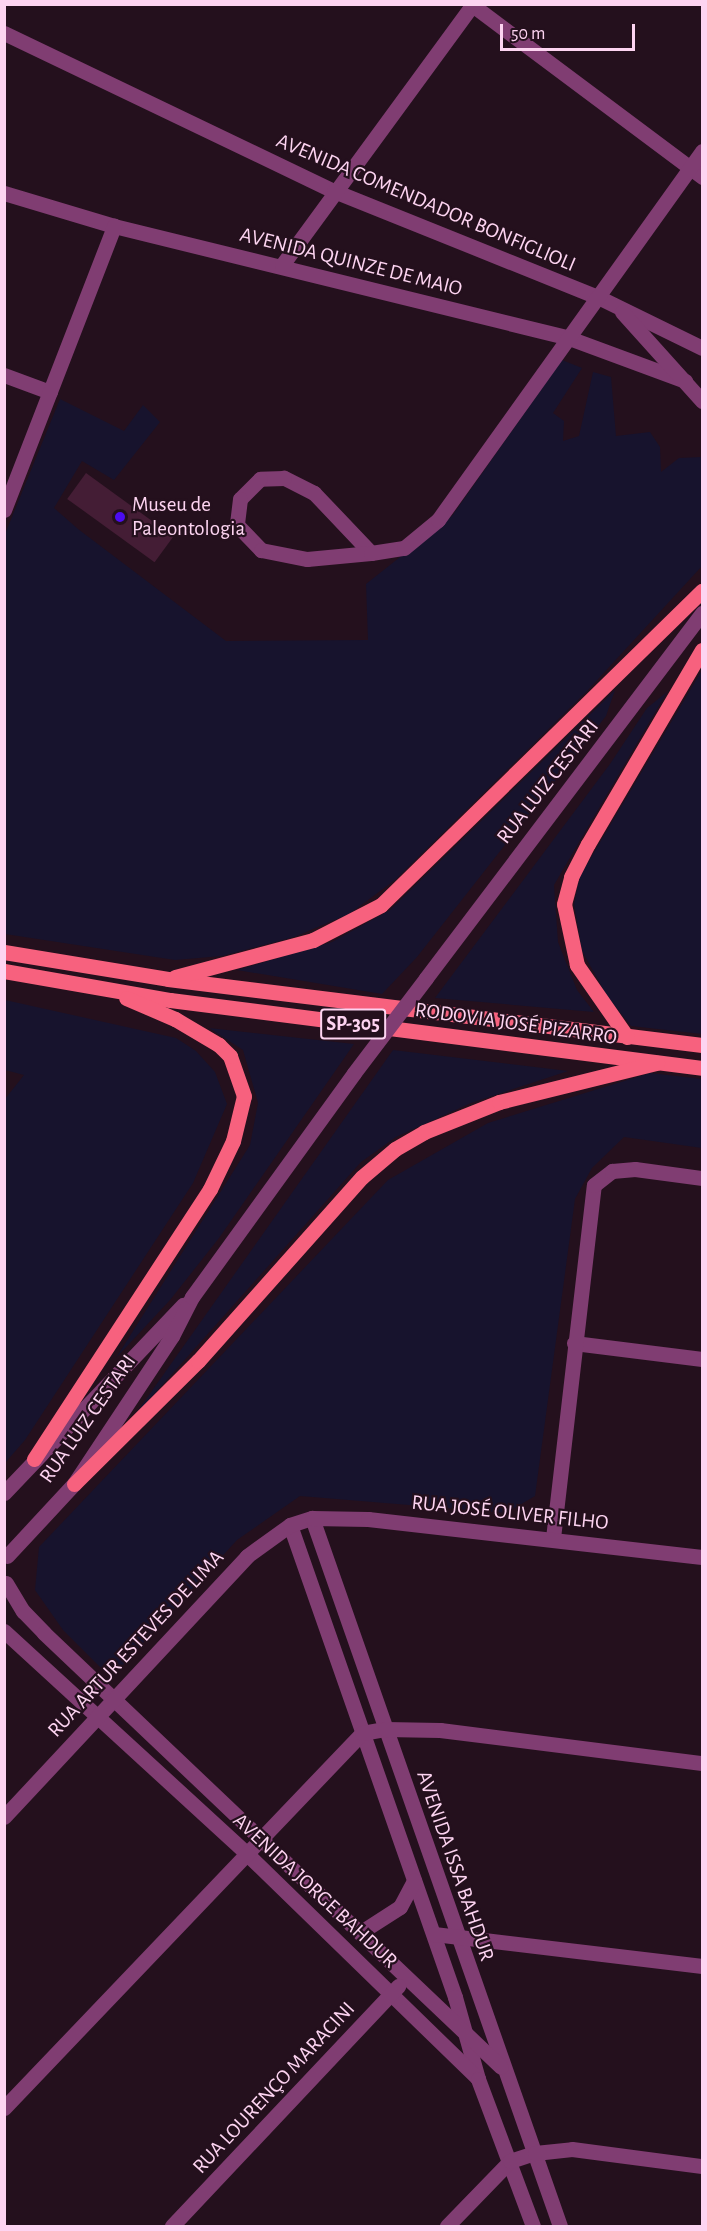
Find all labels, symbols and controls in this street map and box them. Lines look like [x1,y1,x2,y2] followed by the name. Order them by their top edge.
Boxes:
[503,12,638,50] scale bar
[511,25,545,43] text: 50 m
[272,128,580,278] street label: AVENIDA COMENDADOR BONFIGLIOLI
[237,222,465,302] street label: AVENIDA QUINZE DE MAIO
[132,492,245,542] place label: Museu de Paleontologia
[113,510,127,524] marker: Museu de Paleontologia
[492,715,604,849] street label: RUA LUIZ CESTARI
[413,997,619,1051] street label: RODOVIA JOSÉ PIZARRO
[320,1007,386,1041] road number: SP-305
[34,1350,142,1488] street label: RUA LUIZ CESTARI
[410,1490,610,1536] street label: RUA JOSÉ OLIVER FILHO
[43,1545,229,1743] street label: RUA ARTUR ESTEVES DE LIMA
[411,1767,499,1965] street label: AVENIDA ISSA BAHDUR
[228,1808,402,1974] street label: AVENIDA JORGE BAHDUR
[188,1997,360,2179] street label: RUA LOURENÇO MARACINI

